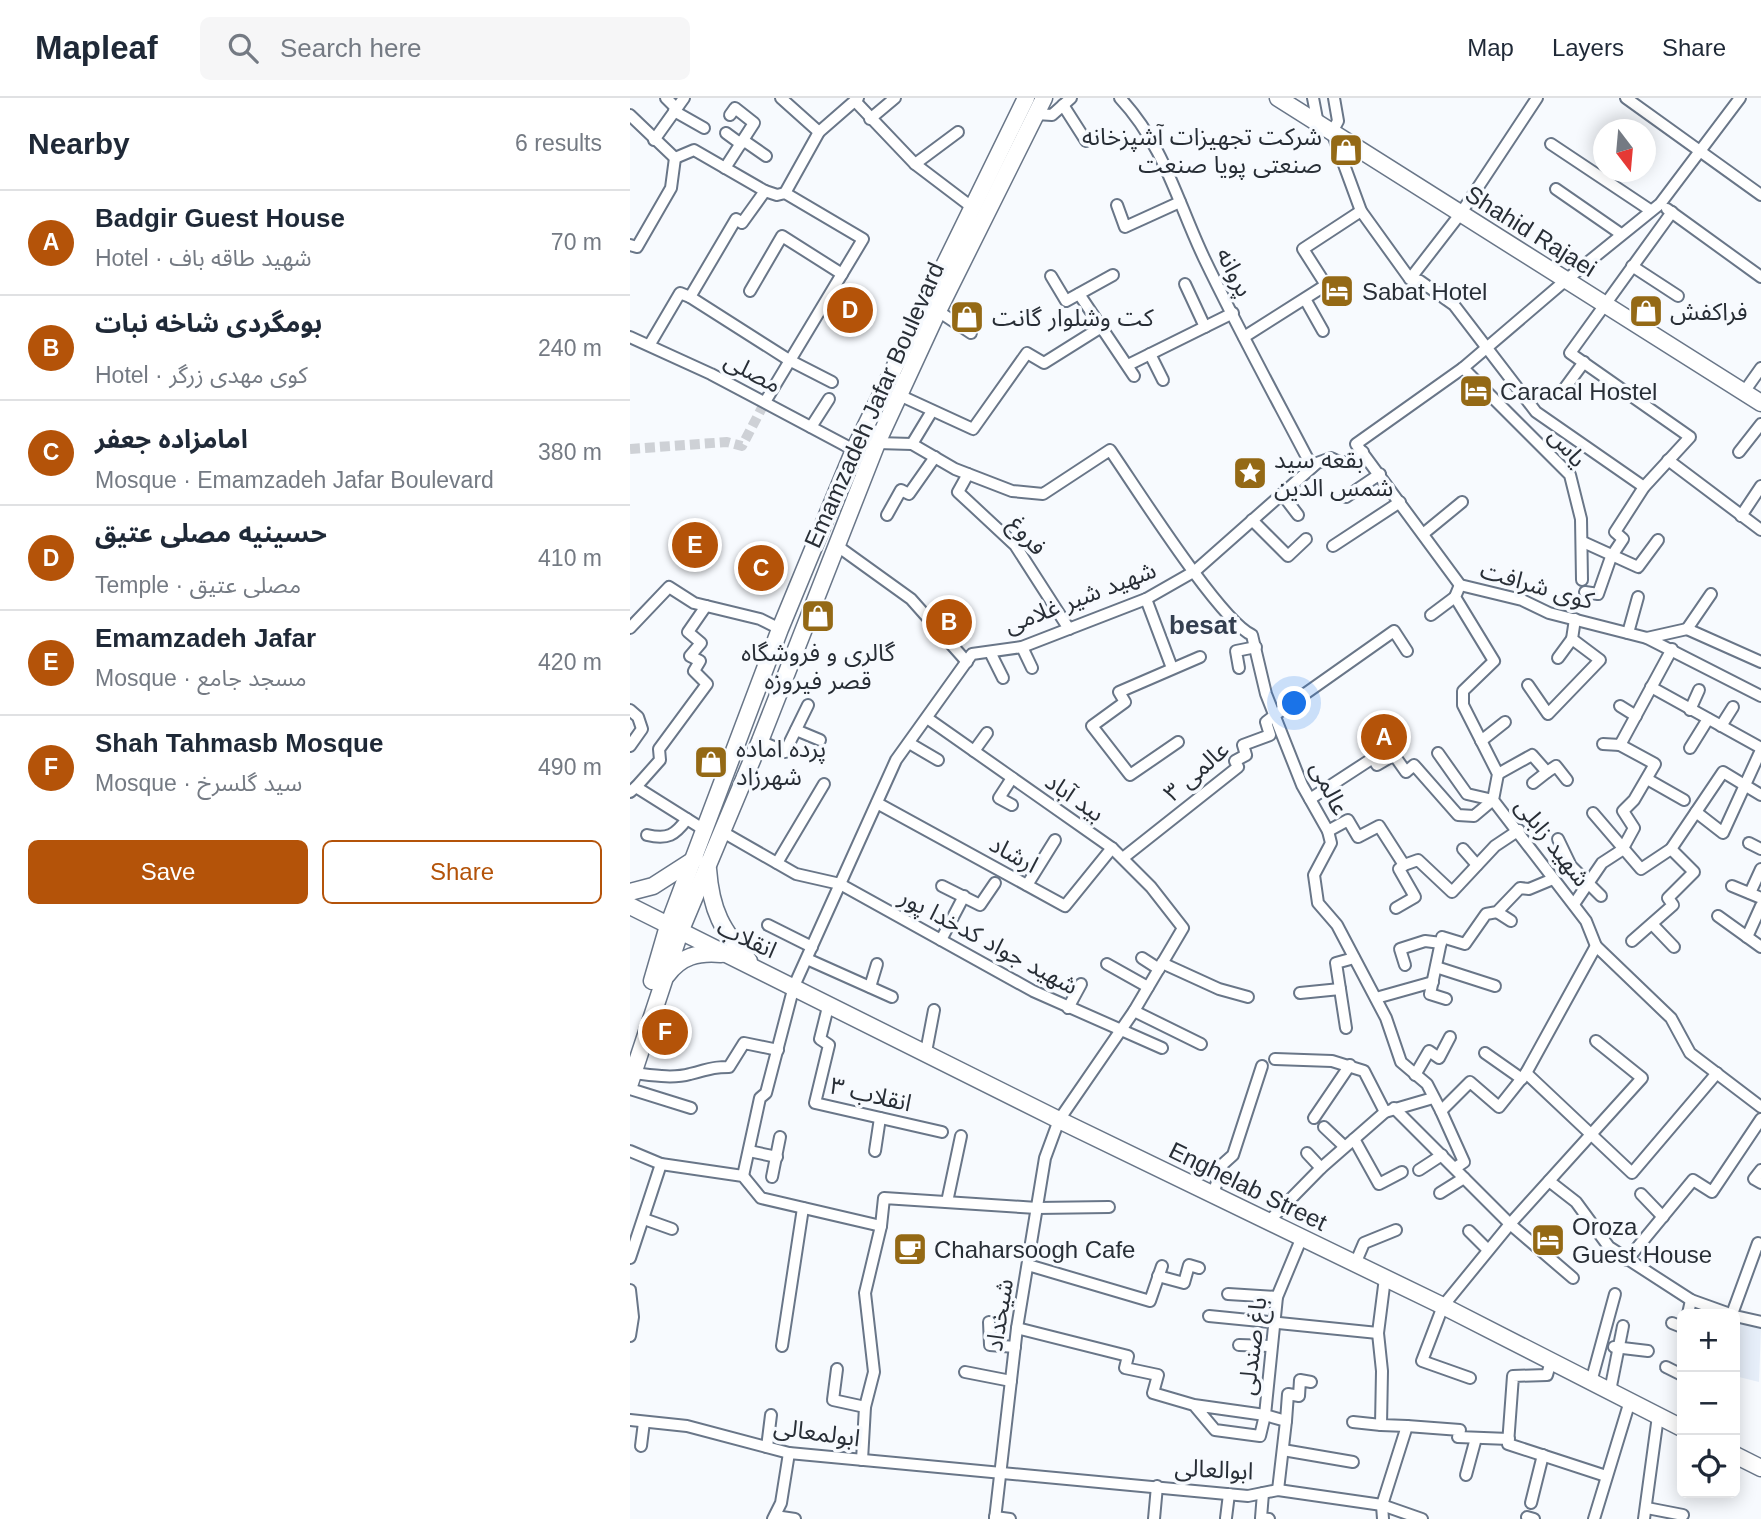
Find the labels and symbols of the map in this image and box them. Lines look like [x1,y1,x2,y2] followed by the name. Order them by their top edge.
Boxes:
[1593,119,1656,182] north arrow
[1082,123,1322,180] place label: شرکت تجهیزات آشپزخانه صنعتی پویا صنعت
[1327,131,1365,169] shop icon: شرکت تجهیزات آشپزخانه صنعتی پویا صنعت
[1460,180,1602,282] street label: Shahid Rajaei
[1209,243,1259,302] street label: پروانه
[799,258,949,552] street label: Emamzadeh Jafar Boulevard
[1318,272,1356,310] hotel icon: Sabat Hotel
[1362,278,1487,305] place label: Sabat Hotel
[827,284,873,336] pin: D
[1627,292,1665,330] shop icon: فراکفش
[948,298,986,336] shop icon: کت وشلوار گانت
[1670,298,1748,326] place label: فراکفش
[992,304,1155,332] place label: کت وشلوار گانت
[720,346,786,398] street label: مصلی
[1457,372,1495,410] hotel icon: Caracal Hostel
[1500,378,1657,405] place label: Caracal Hostel
[1544,422,1592,472] street label: یاس
[1274,446,1393,501] place label: بقعه سید شمس الدین
[1231,454,1269,492] place icon: بقعه سید شمس الدین
[1001,510,1052,563] street label: فروغ
[672,519,718,571] pin: E
[738,542,784,594] pin: C
[1000,556,1160,639] street label: شهید شیر غلامی
[1477,556,1598,615] street label: کوی شرافت
[926,596,972,648] pin: B
[799,597,837,635] shop icon: گالری و فروشگاه قصر فیروزه
[1169,610,1237,640] district label: besat
[741,639,896,695] place label: گالری و فروشگاه قصر فیروزه
[1277,686,1311,720] your location
[1361,711,1407,763] pin: A
[736,735,826,791] place label: پرده اماده شهرزاد
[1158,735,1234,807] street label: عالمی ۳
[692,743,730,781] shop icon: پرده اماده شهرزاد
[1305,757,1355,819] street label: عالمی
[1040,767,1110,827] street label: بید آباد
[1509,792,1596,892] street label: شهید زابلی
[985,830,1043,879] street label: ارشاد
[893,882,1083,1001] street label: شهید جواد کدخدا پور
[713,913,781,964] street label: انقلاب
[642,1006,688,1058] pin: F
[828,1072,914,1117] street label: انقلاب ۳
[1165,1136,1332,1236] street label: Enghelab Street
[1572,1213,1712,1268] place label: Oroza Guest House
[1529,1221,1567,1259] hotel icon: Oroza Guest House
[891,1230,929,1268] cafe icon: Chaharsoogh Cafe
[934,1236,1135,1263] place label: Chaharsoogh Cafe
[980,1277,1018,1353] street label: شیخداد
[1233,1295,1275,1397] street label: باغ صندلی
[772,1413,862,1452] street label: ابولمعالی
[1174,1453,1254,1486] street label: ابوالعالی

